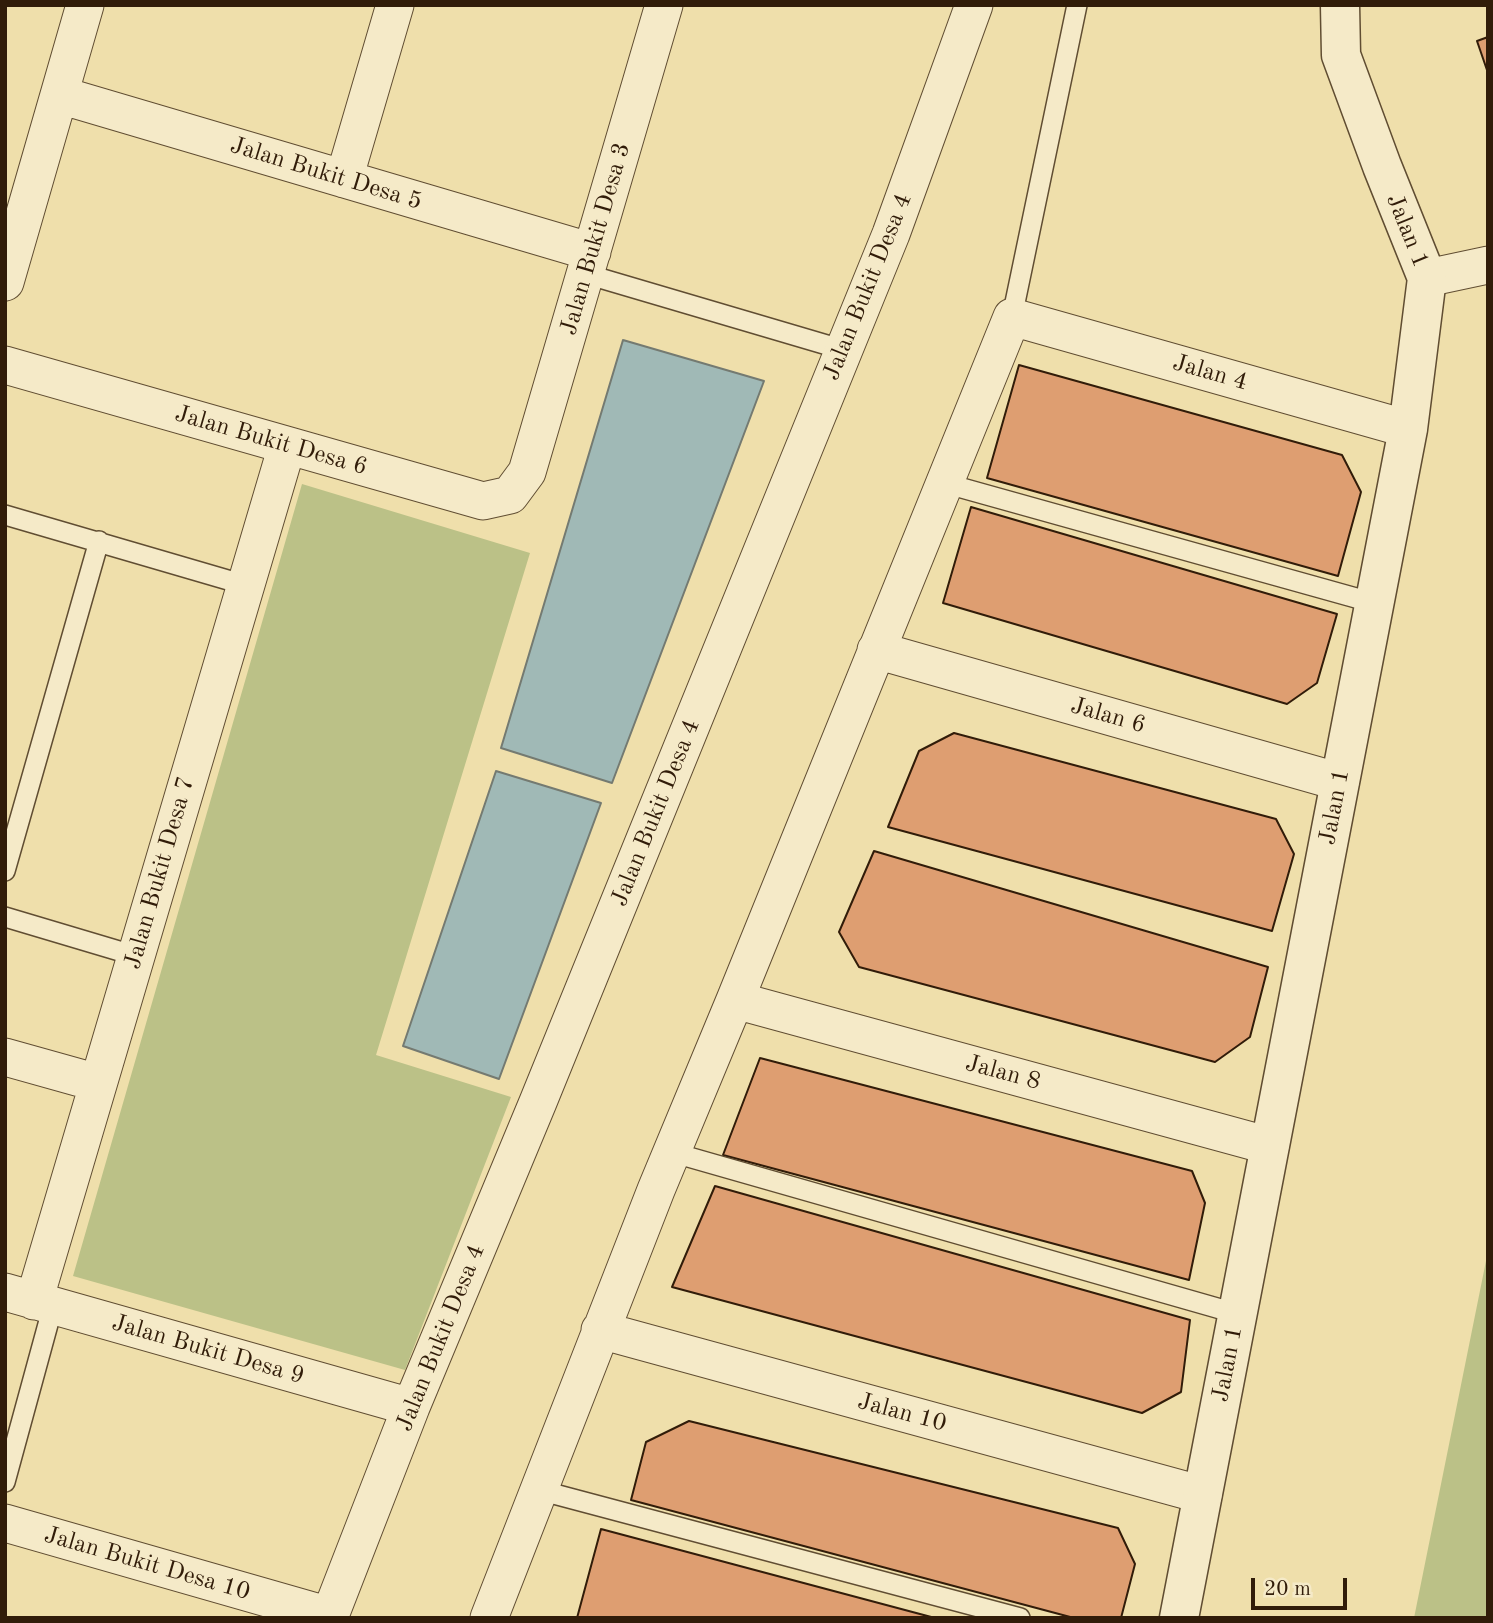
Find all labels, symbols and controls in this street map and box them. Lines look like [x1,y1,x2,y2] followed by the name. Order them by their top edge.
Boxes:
[227,131,425,217] street label: Jalan Bukit Desa 5
[555,139,637,339] street label: Jalan Bukit Desa 3
[817,189,919,385] street label: Jalan Bukit Desa 4
[1379,190,1435,272] street label: Jalan 1
[1169,349,1251,397] street label: Jalan 4
[171,400,371,482] street label: Jalan Bukit Desa 6
[1067,692,1149,740] street label: Jalan 6
[605,715,707,911] street label: Jalan Bukit Desa 4
[1314,767,1356,847] street label: Jalan 1
[119,773,201,973] street label: Jalan Bukit Desa 7
[962,1049,1044,1097] street label: Jalan 8
[390,1240,492,1436] street label: Jalan Bukit Desa 4
[108,1309,308,1391] street label: Jalan Bukit Desa 9
[1207,1324,1249,1404] street label: Jalan 1
[854,1387,950,1439] street label: Jalan 10
[41,1521,253,1607] street label: Jalan Bukit Desa 10
[1255,1564,1351,1608] scale bar
[1264,1579,1311,1600] text: 20 m

